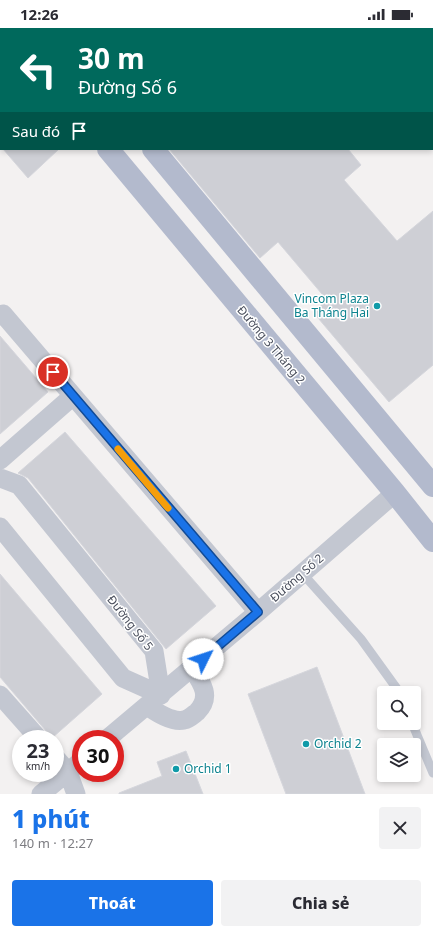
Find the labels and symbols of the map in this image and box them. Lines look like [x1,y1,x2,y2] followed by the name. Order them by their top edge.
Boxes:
[294,290,369,321] place label: Vincom Plaza Ba Tháng Hai
[372,301,382,311] marker: Vincom Plaza Ba Tháng Hai
[233,302,309,388] street label: Đường 3 Tháng 2
[36,355,70,389] pin
[266,549,327,606] street label: Đường Số 2
[103,591,157,654] street label: Đường Số 5
[182,638,224,680] position arrow
[72,730,124,782] speed limit sign: 30
[314,735,362,752] place label: Orchid 2
[301,739,311,749] marker: Orchid 2
[184,760,232,777] place label: Orchid 1
[171,764,181,774] marker: Orchid 1

